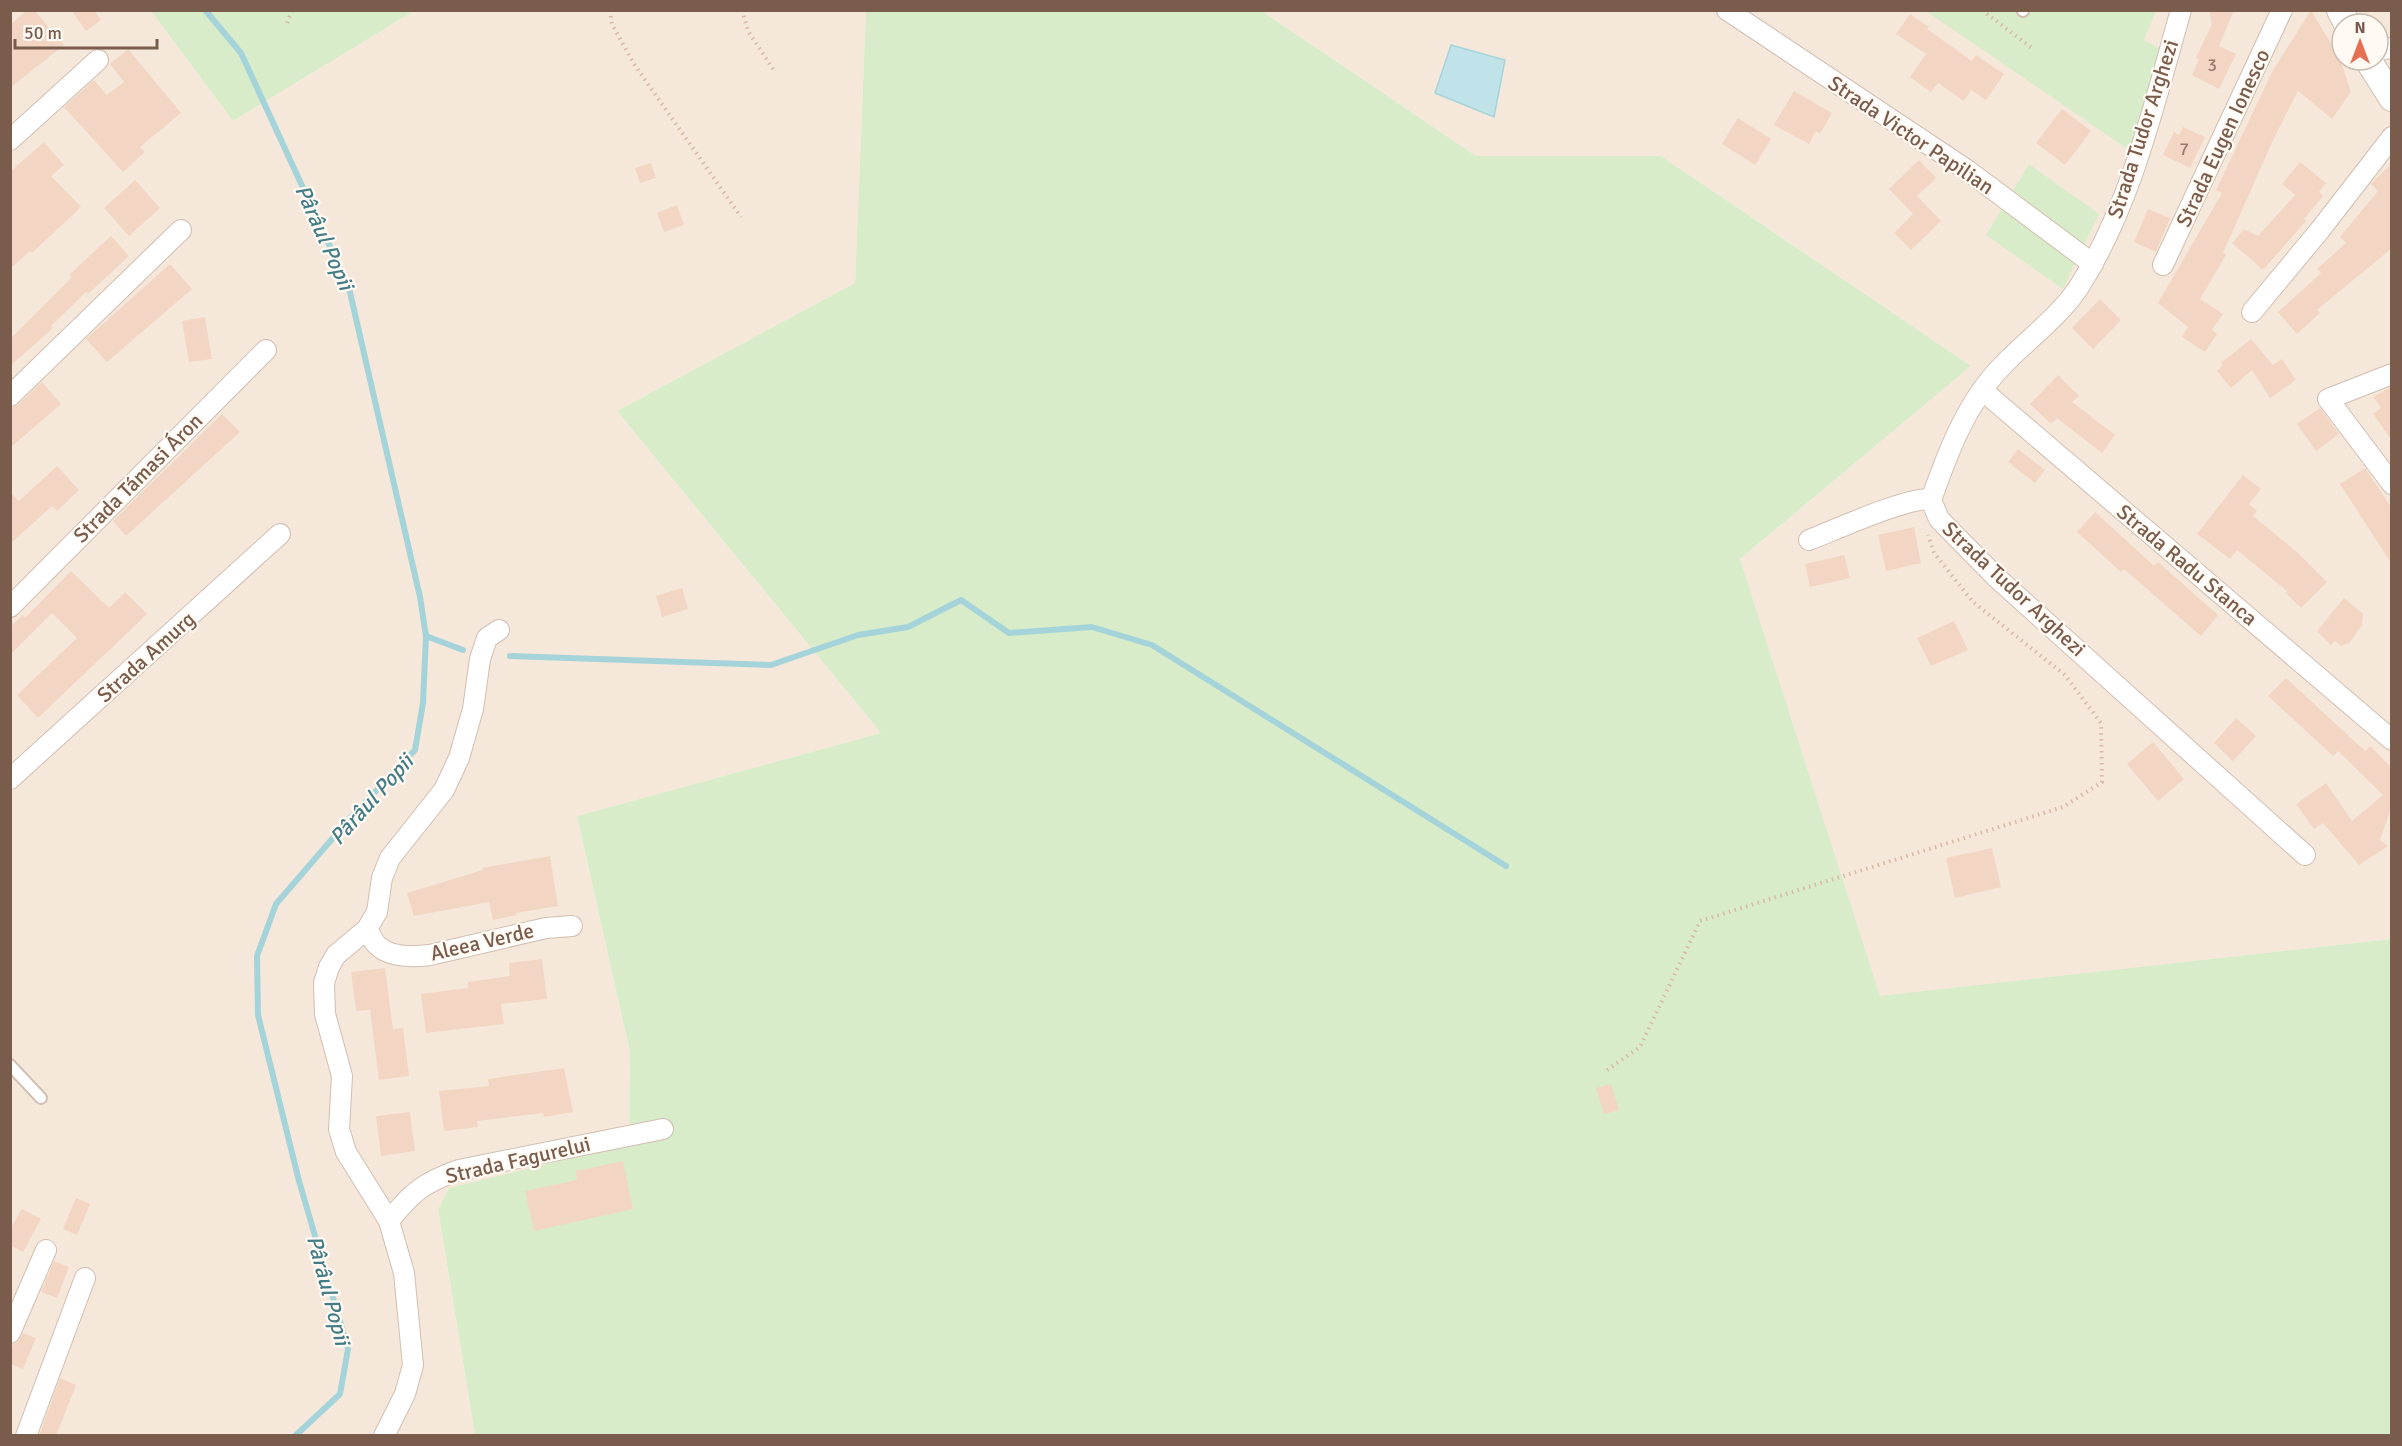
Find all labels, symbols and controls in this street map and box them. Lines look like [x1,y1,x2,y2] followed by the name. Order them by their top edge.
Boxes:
[15,12,158,50] scale bar
[2330,12,2390,72] north arrow
[2354,18,2366,38] text: N
[24,22,62,44] text: 50 m
[2102,36,2184,222] street label: Strada Tudor Arghezi
[2170,45,2276,231] street label: Strada Eugen Ionesco
[2207,54,2217,76] house number: 3
[1823,70,1999,200] street label: Strada Victor Papilian
[2179,138,2189,160] house number: 7
[289,180,361,296] water label: Pârâul Popii
[68,408,208,548] street label: Strada Támasi Áron
[2111,499,2263,631] street label: Strada Radu Stanca
[1937,516,2091,662] street label: Strada Tudor Arghezi
[92,606,200,708] street label: Strada Amurg
[324,747,420,850] water label: Pârâul Popii
[428,917,536,967] street label: Aleea Verde
[443,1131,593,1189] street label: Strada Fagurelui
[301,1232,357,1350] water label: Pârâul Popii

